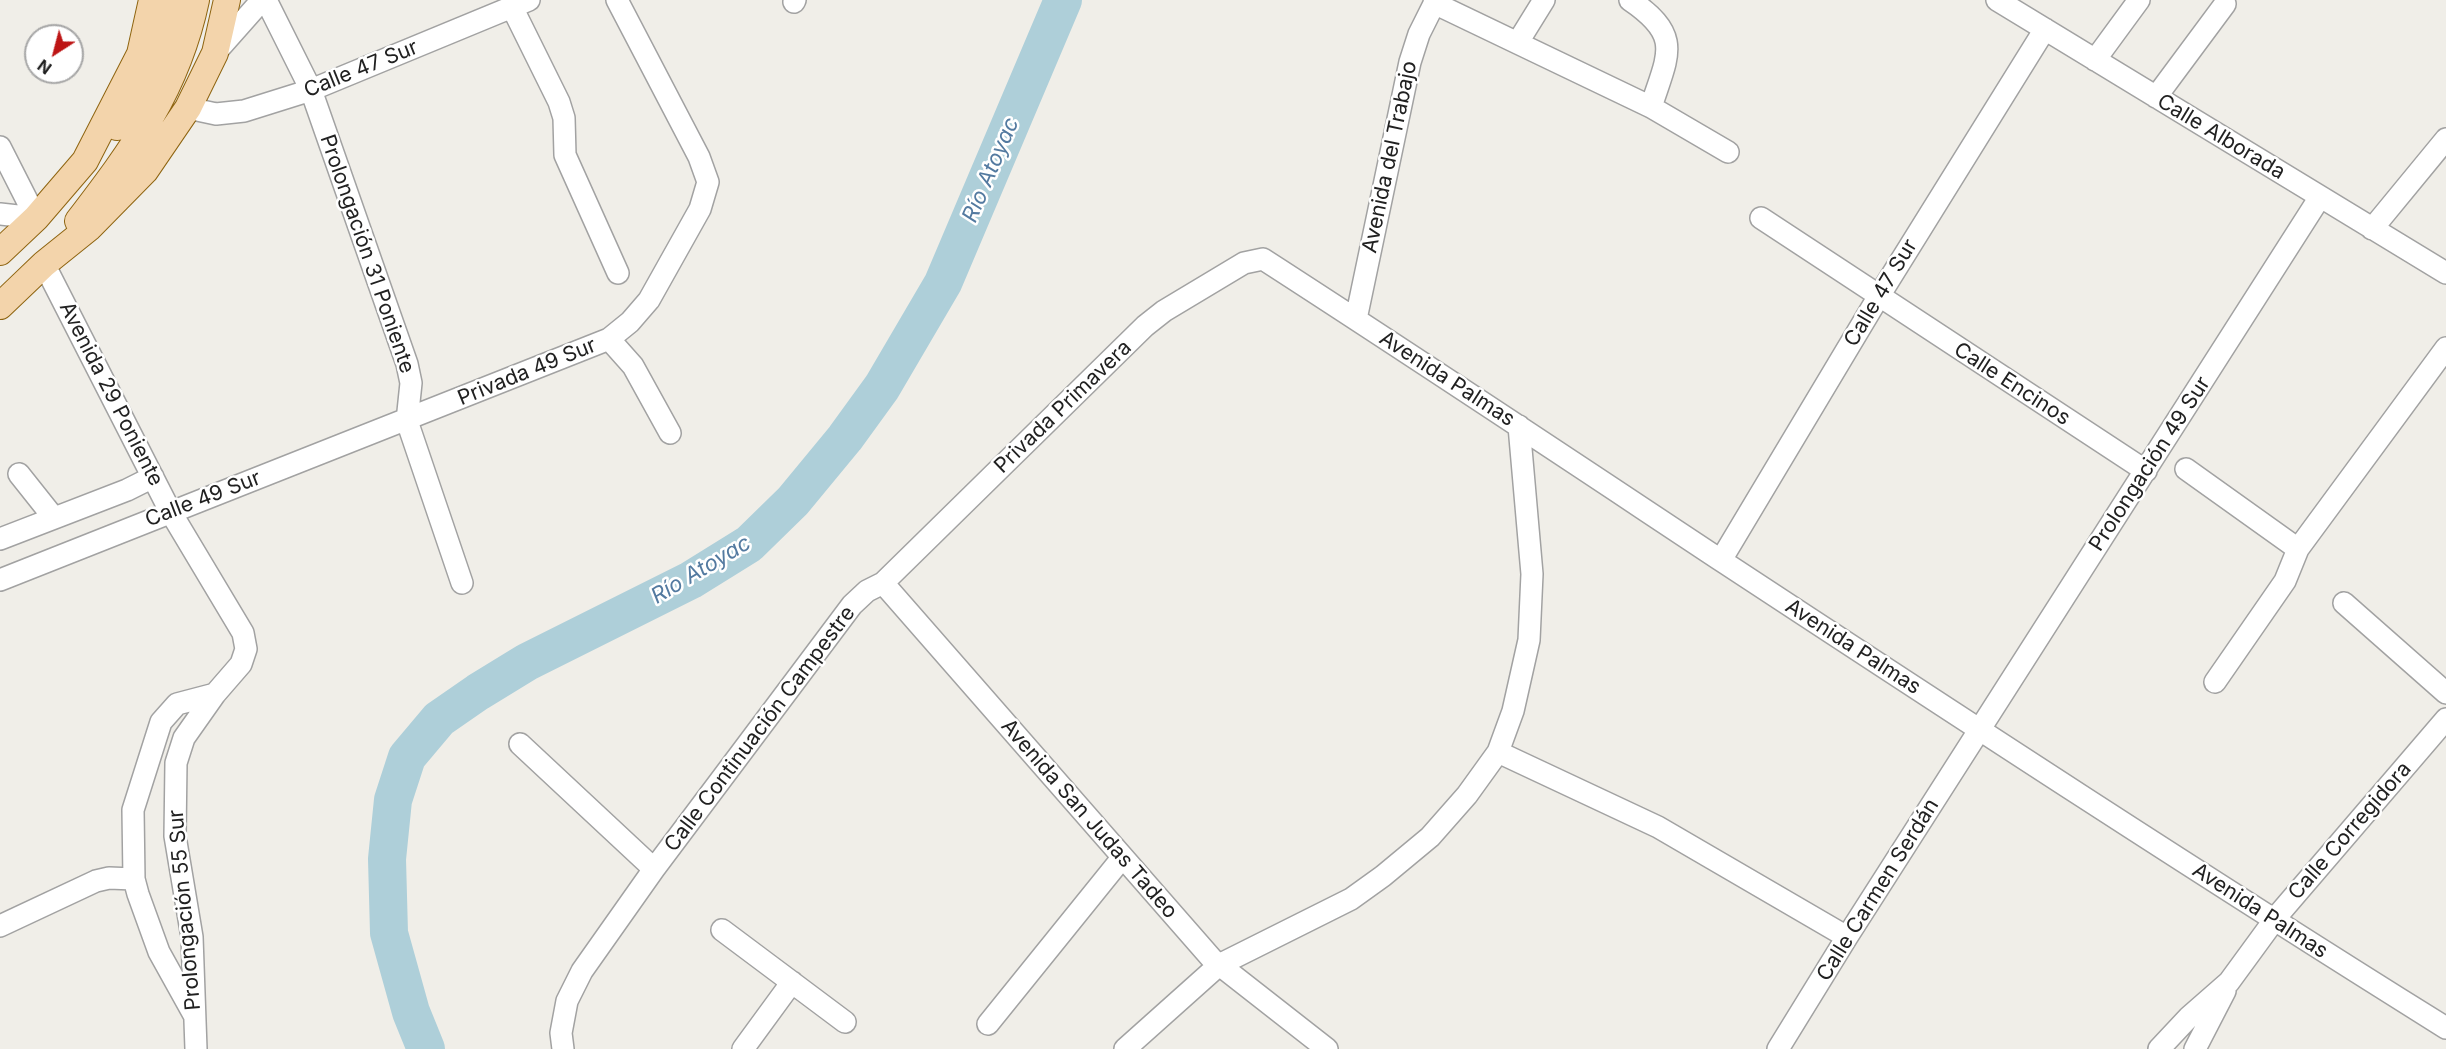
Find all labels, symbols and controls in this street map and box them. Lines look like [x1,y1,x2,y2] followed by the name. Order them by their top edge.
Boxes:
[24,24,84,84] north arrow
[300,35,422,103] street label: Calle 47 Sur
[34,55,55,79] text: N
[1357,59,1423,255] street label: Avenida del Trabajo
[2152,89,2290,185] street label: Calle Alborada
[957,114,1025,226] water label: Río Atoyac
[314,131,420,377] street label: Prolongación 31 Poniente
[1839,235,1923,351] street label: Calle 47 Sur
[54,298,168,490] street label: Avenida 29 Poniente
[1375,326,1519,432] street label: Avenida Palmas
[454,333,600,411] street label: Privada 49 Sur
[989,335,1137,479] street label: Privada Primavera
[1949,337,2075,431] street label: Calle Encinos
[2084,372,2216,556] street label: Prolongación 49 Sur
[142,465,264,533] street label: Calle 49 Sur
[646,530,756,610] water label: Río Atoyac
[1781,594,1925,700] street label: Avenida Palmas
[659,601,861,857] street label: Calle Continuación Campestre
[996,714,1182,924] street label: Avenida San Judas Tadeo
[2283,757,2417,905] street label: Calle Corregidora
[1812,794,1944,986] street label: Calle Carmen Serdán
[164,809,206,1011] street label: Prolongación 55 Sur
[2188,858,2332,964] street label: Avenida Palmas

